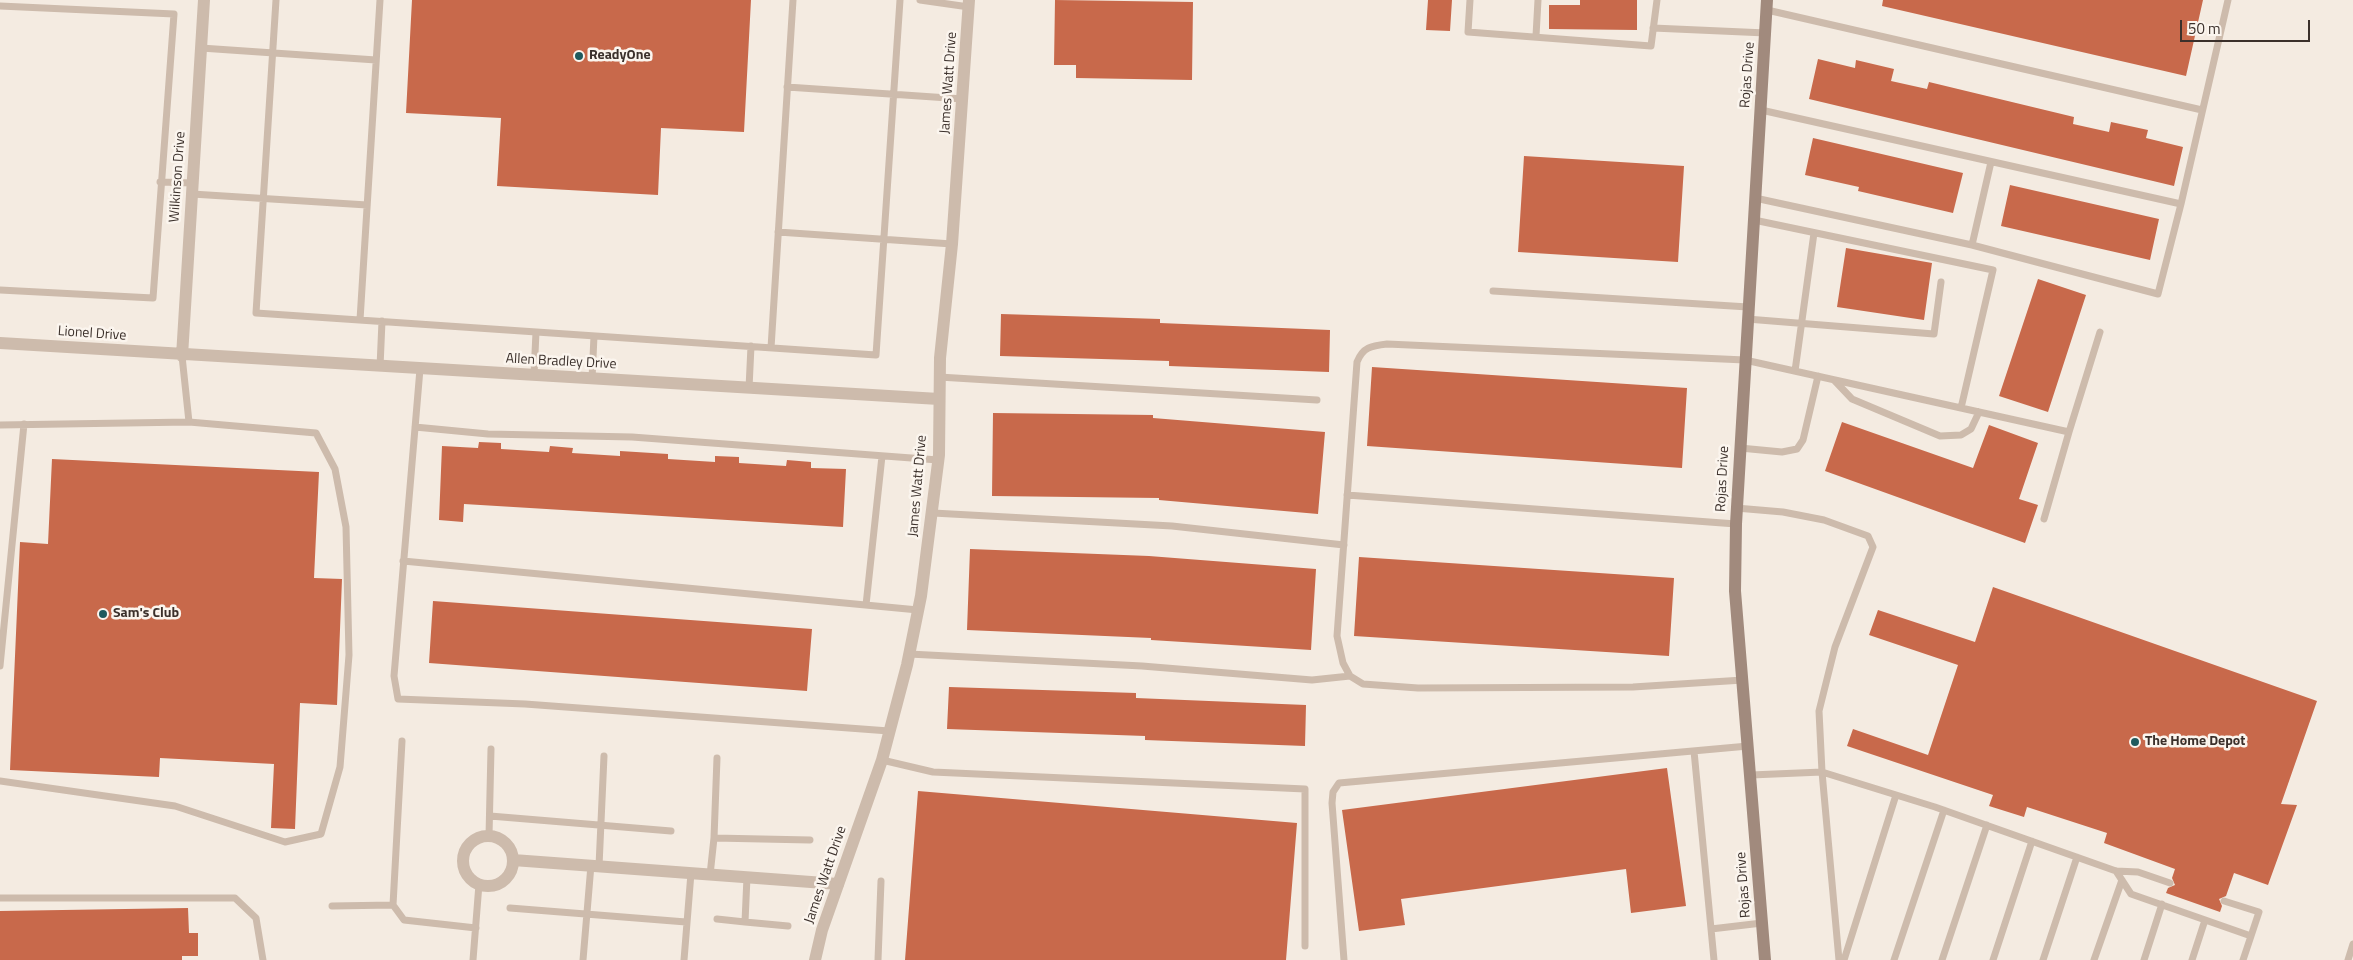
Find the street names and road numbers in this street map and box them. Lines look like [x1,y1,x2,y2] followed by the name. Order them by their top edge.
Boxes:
[937,31,961,135] street label: James Watt Drive
[1737,41,1759,109] street label: Rojas Drive
[166,131,190,223] street label: Wilkinson Drive
[57,323,127,345] street label: Lionel Drive
[505,351,617,373] street label: Allen Bradley Drive
[905,434,931,538] street label: James Watt Drive
[1713,446,1733,512] street label: Rojas Drive
[801,824,851,926] street label: James Watt Drive
[1733,851,1755,919] street label: Rojas Drive

